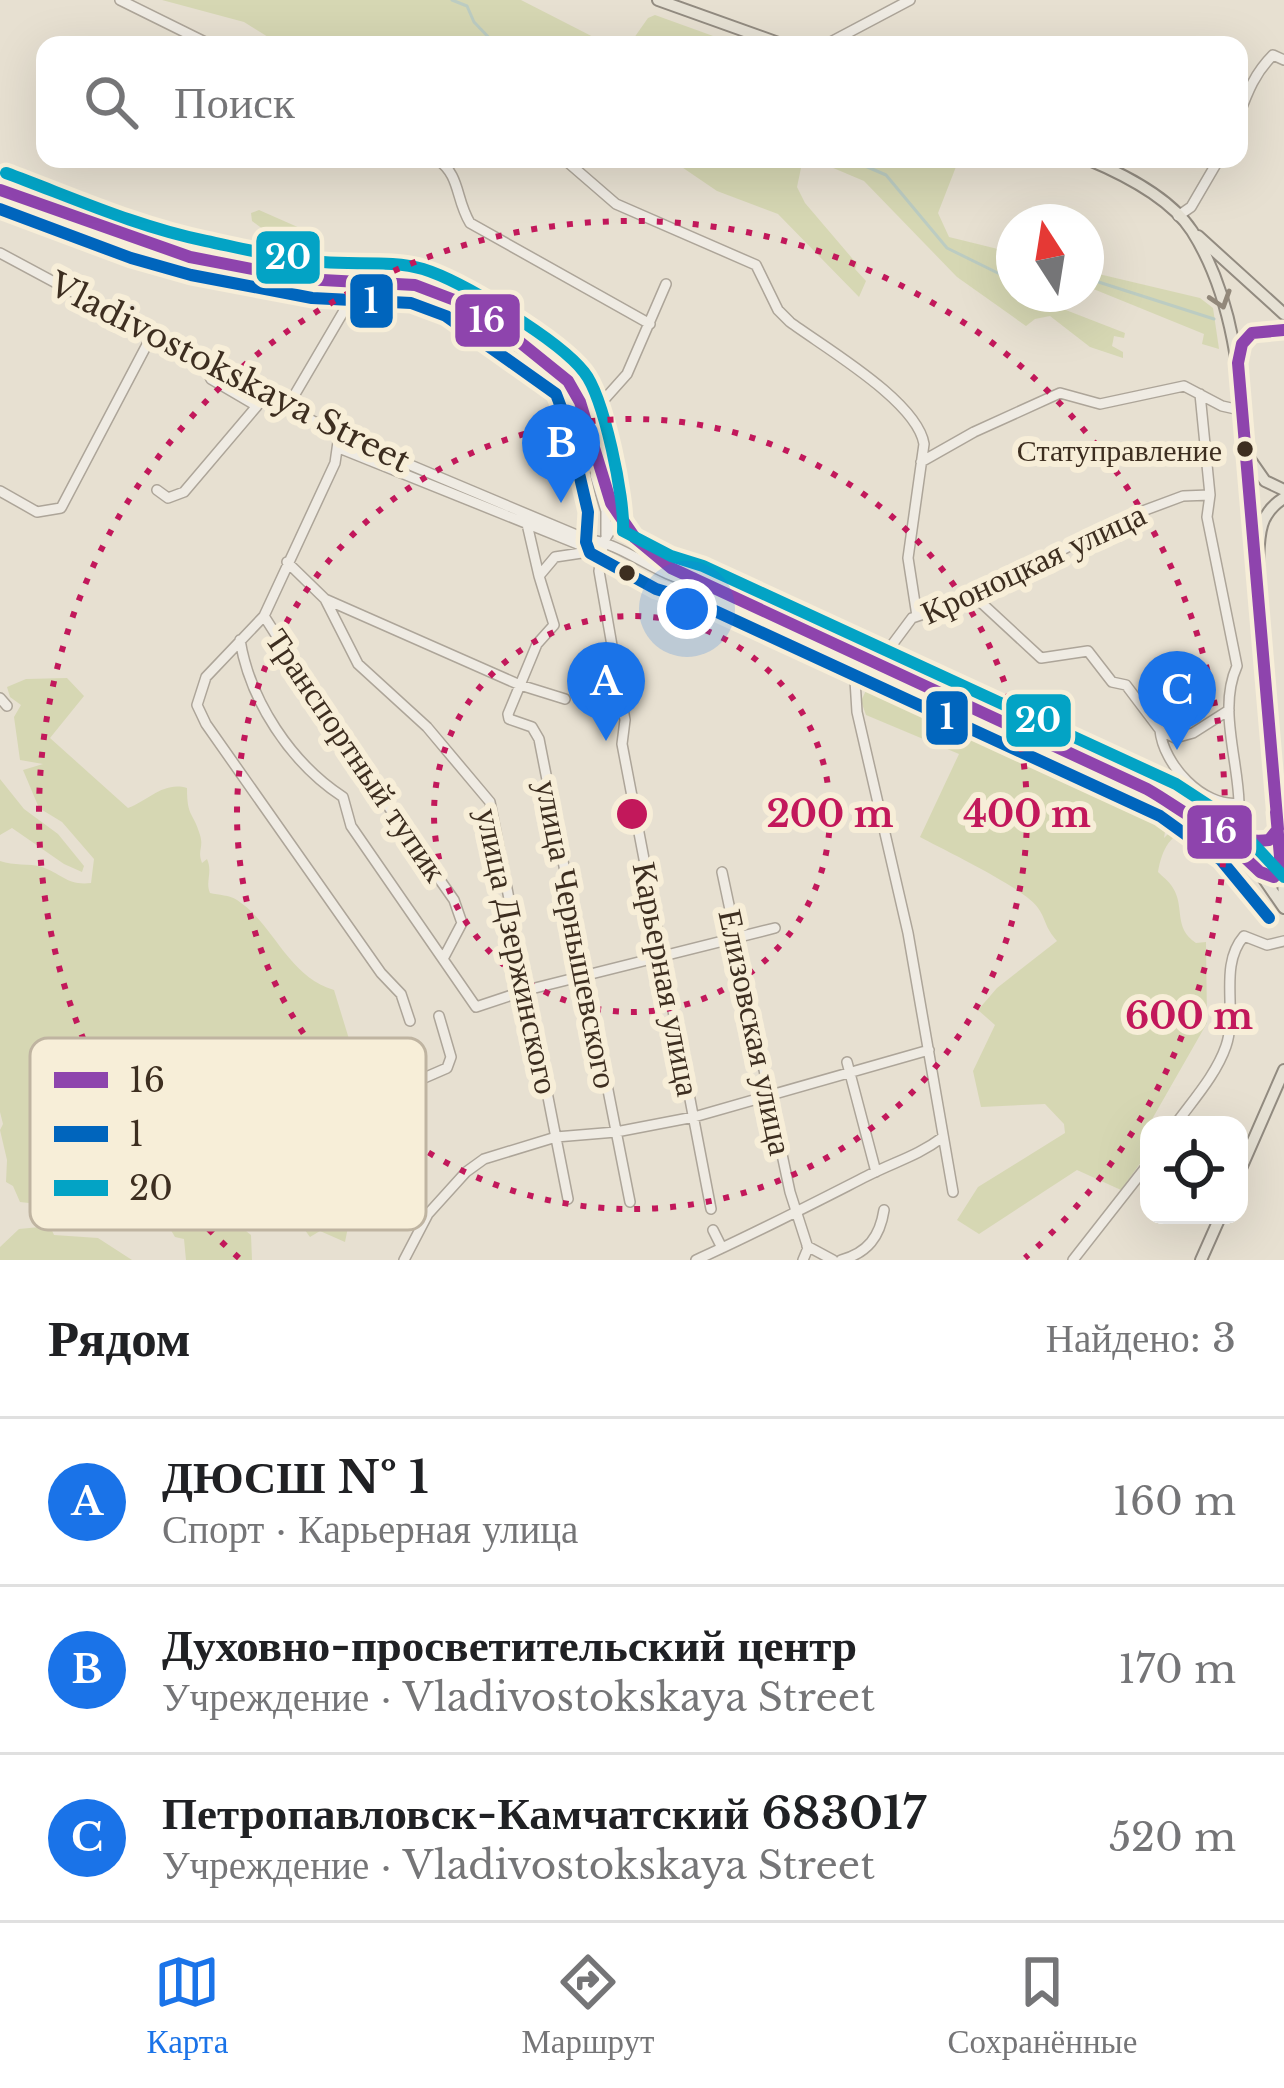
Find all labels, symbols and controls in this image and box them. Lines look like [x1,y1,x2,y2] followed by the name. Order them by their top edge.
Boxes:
[36,36,1248,168] search box
[78,69,144,135] icon: search
[174,74,295,130] text: Поиск
[996,204,1104,312] north arrow
[254,229,322,286] line badge: 20
[265,237,311,278] text: 20
[42,263,418,482] street label: Vladivostokskaya Street
[348,272,395,330] line badge: 1
[364,281,378,322] text: 1
[1206,289,1231,310] one-way arrow
[453,292,522,349] line badge: 16
[469,300,505,341] text: 16
[522,404,600,503] pin: B
[1017,432,1222,469] place label: Статуправление
[1234,438,1256,460] marker: Статуправление
[914,493,1152,633] street label: Кроноцкая улица
[616,562,638,584] unlabelled marker
[657,579,717,639] your location
[257,621,457,890] street label: Транспортный тупик
[567,642,645,741] pin: A
[1138,651,1216,750] pin: C
[924,689,970,747] line badge: 1
[1004,692,1073,749] line badge: 20
[940,697,954,738] text: 1
[1015,700,1061,741] text: 20
[526,776,627,1092] street label: улица Чернышевского
[766,792,894,837] text: 200 m
[963,792,1091,837] text: 400 m
[611,793,653,835] centre of rings
[1185,803,1254,861] line badge: 16
[467,804,568,1098] street label: улица Дзержинского
[1201,811,1237,852] text: 16
[624,859,709,1100] street label: Карьерная улица
[709,906,802,1159] street label: Елизовская улица
[1125,994,1253,1039] text: 600 m
[30,1038,426,1230] legend
[129,1060,165,1101] text: 16
[129,1114,144,1155] text: 1
[1140,1116,1248,1224] map controls
[1140,1116,1248,1224] button: locate
[129,1168,173,1209] text: 20
[48,1307,191,1370] text: Рядом
[1046,1314,1236,1363] text: Найдено: 3
[162,1449,429,1505] text: ДЮСШ № 1
[71,1477,103,1526] text: A
[1113,1477,1236,1526] text: 160 m
[162,1505,578,1554] text: Спорт · Карьерная улица
[162,1617,857,1673] text: Духовно-просветительский центр
[71,1645,103,1694] text: B
[1118,1645,1236,1694] text: 170 m
[162,1673,875,1722] text: Учреждение · Vladivostokskaya Street
[162,1785,926,1841] text: Петропавловск-Камчатский 683017
[71,1813,103,1862] text: C
[1109,1813,1236,1862] text: 520 m
[162,1841,875,1890] text: Учреждение · Vladivostokskaya Street
[147,1949,228,2062] tab: Карта
[522,1949,654,2062] tab: Маршрут
[948,1949,1137,2062] tab: Сохранённые

